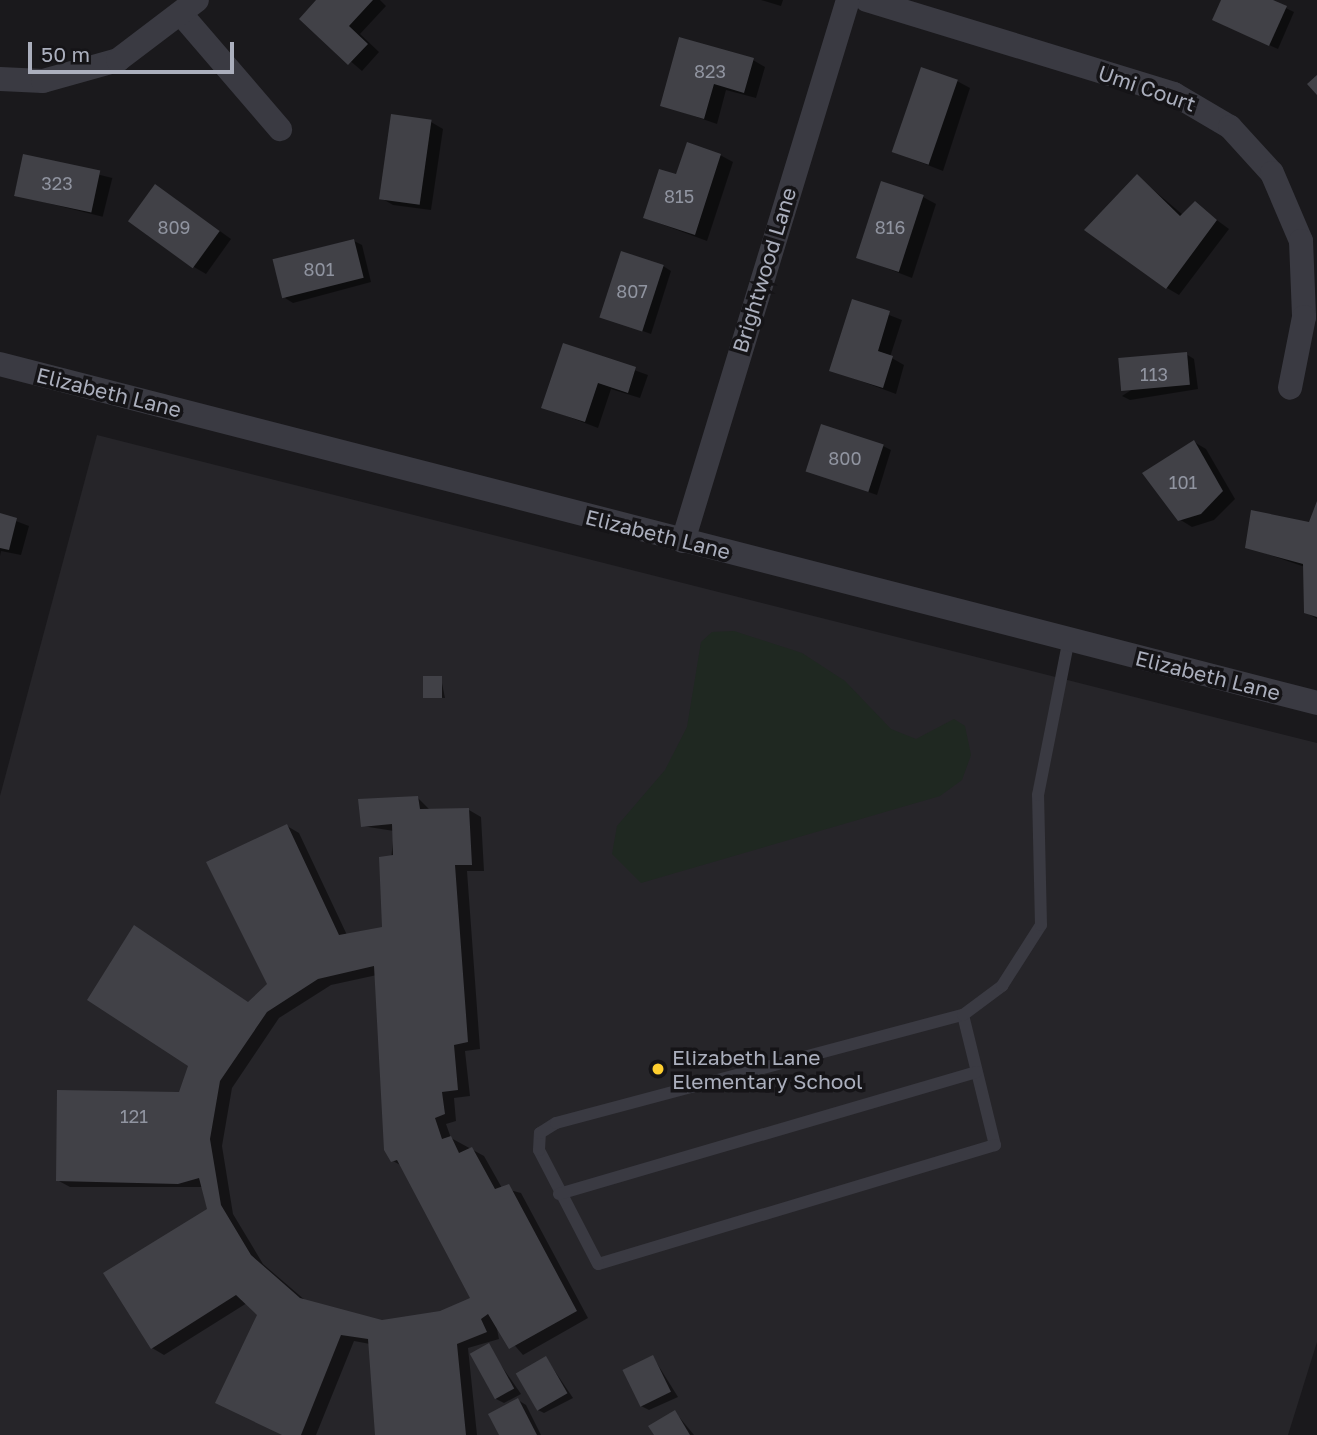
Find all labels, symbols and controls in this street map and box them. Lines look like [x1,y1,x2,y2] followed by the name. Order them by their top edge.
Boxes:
[32,28,238,72] scale bar
[41,41,90,67] text: 50 m
[694,60,726,82] house number: 823
[1095,60,1199,116] street label: Umi Court
[41,172,73,194] house number: 323
[727,184,801,356] street label: Brightwood Lane
[664,185,694,207] house number: 815
[157,216,191,238] house number: 809
[875,216,905,238] house number: 816
[304,258,334,280] house number: 801
[616,280,648,302] house number: 807
[34,362,184,422] street label: Elizabeth Lane
[1140,363,1168,385] house number: 113
[828,447,862,469] house number: 800
[1169,471,1197,493] house number: 101
[583,504,733,564] street label: Elizabeth Lane
[1133,645,1283,705] street label: Elizabeth Lane
[672,1044,863,1094] place label: Elizabeth Lane Elementary School
[650,1061,666,1077] marker: Elizabeth Lane Elementary School
[120,1105,148,1127] house number: 121

